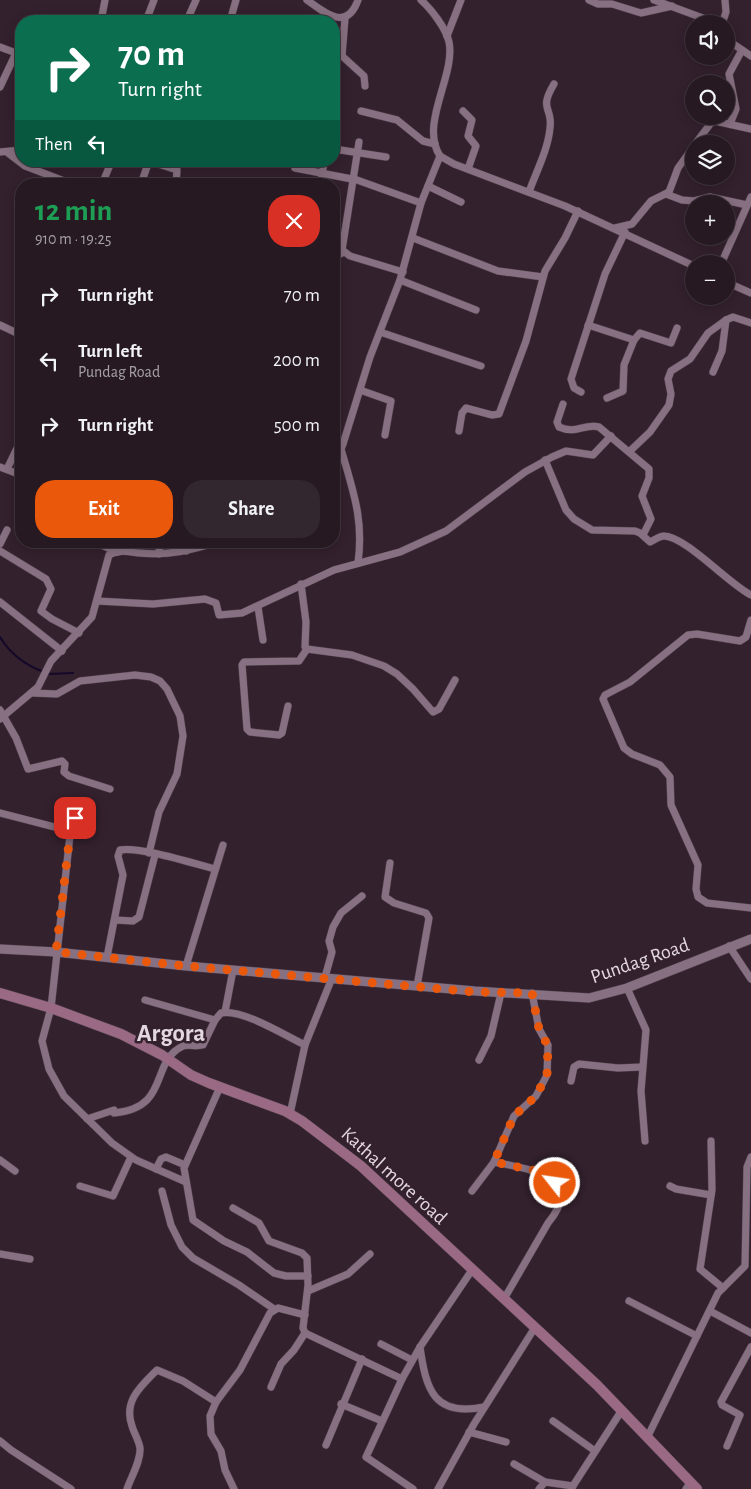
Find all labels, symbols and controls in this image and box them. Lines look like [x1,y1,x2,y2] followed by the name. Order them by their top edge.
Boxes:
[685,15,735,305] map controls
[685,15,735,65] button: sound
[35,35,100,100] icon: right
[118,37,185,72] text: 70 m
[685,75,735,125] button: search
[118,78,202,100] text: Turn right
[83,130,111,158] icon: left
[35,135,73,154] text: Then
[685,135,735,185] button: layers
[268,195,320,247] button: close
[685,195,735,245] button: +
[35,196,112,226] text: 12 min
[35,231,112,247] text: 910 m · 19:25
[685,255,735,305] button: −
[35,282,63,310] icon: right
[78,286,153,305] text: Turn right
[284,286,320,305] text: 70 m
[78,342,142,361] text: Turn left
[35,347,63,375] icon: left
[273,351,320,370] text: 200 m
[78,364,160,380] text: Pundag Road
[35,412,63,440] icon: right
[78,416,153,435] text: Turn right
[274,416,320,435] text: 500 m
[35,480,173,538] button: Exit
[183,480,320,538] button: Share
[54,797,96,839] pin
[61,804,89,832] icon: arrive
[588,935,692,987] street label: Pundag Road
[137,1021,205,1046] district label: Argora
[337,1124,451,1228] street label: Kathal more road
[528,1156,580,1208] position arrow

